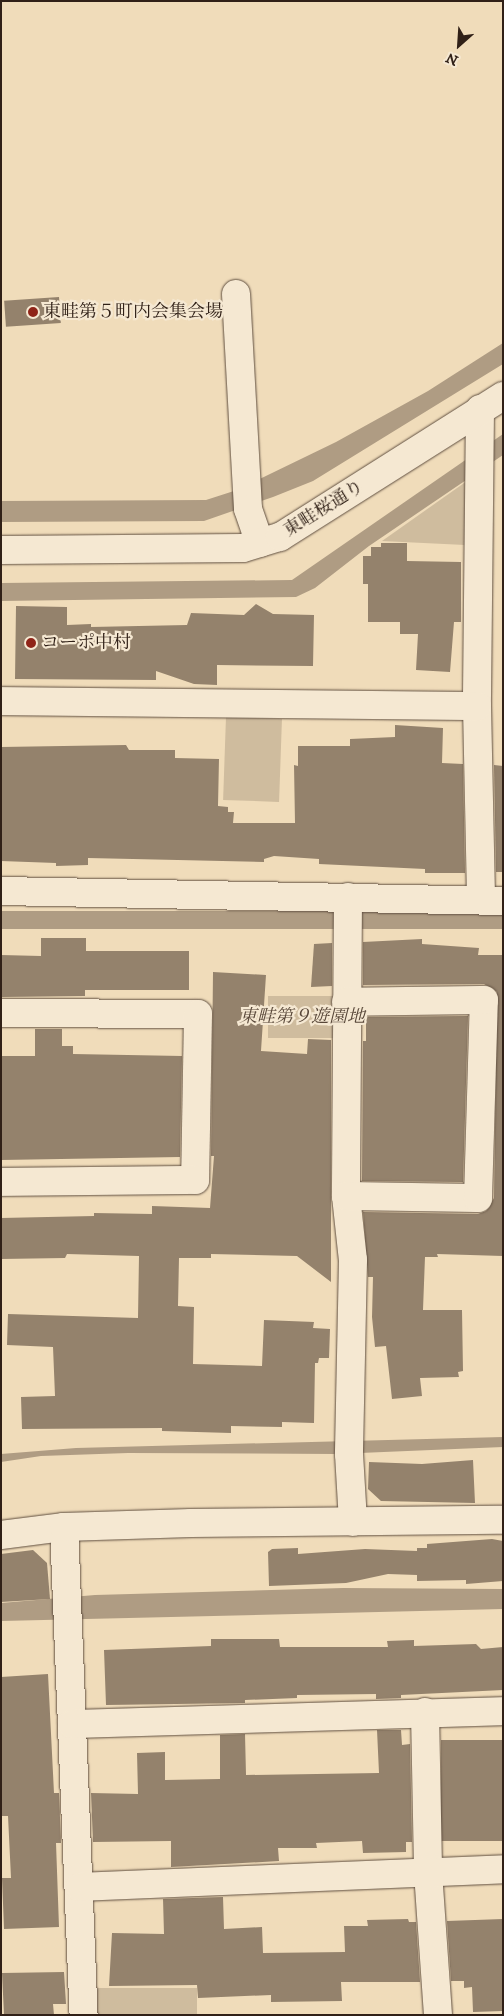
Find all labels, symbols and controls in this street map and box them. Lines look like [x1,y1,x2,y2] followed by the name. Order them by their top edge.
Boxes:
[434,20,484,70] north arrow
[443,48,462,69] text: N
[43,301,223,323] place label: 東畦第５町内会集会場
[27,306,39,318] marker: 東畦第５町内会集会場
[280,476,368,542] street label: 東畦桜通り
[41,632,131,654] place label: コーポ中村
[25,637,37,649] marker: コーポ中村
[239,1006,365,1028] park label: 東畦第９遊園地

